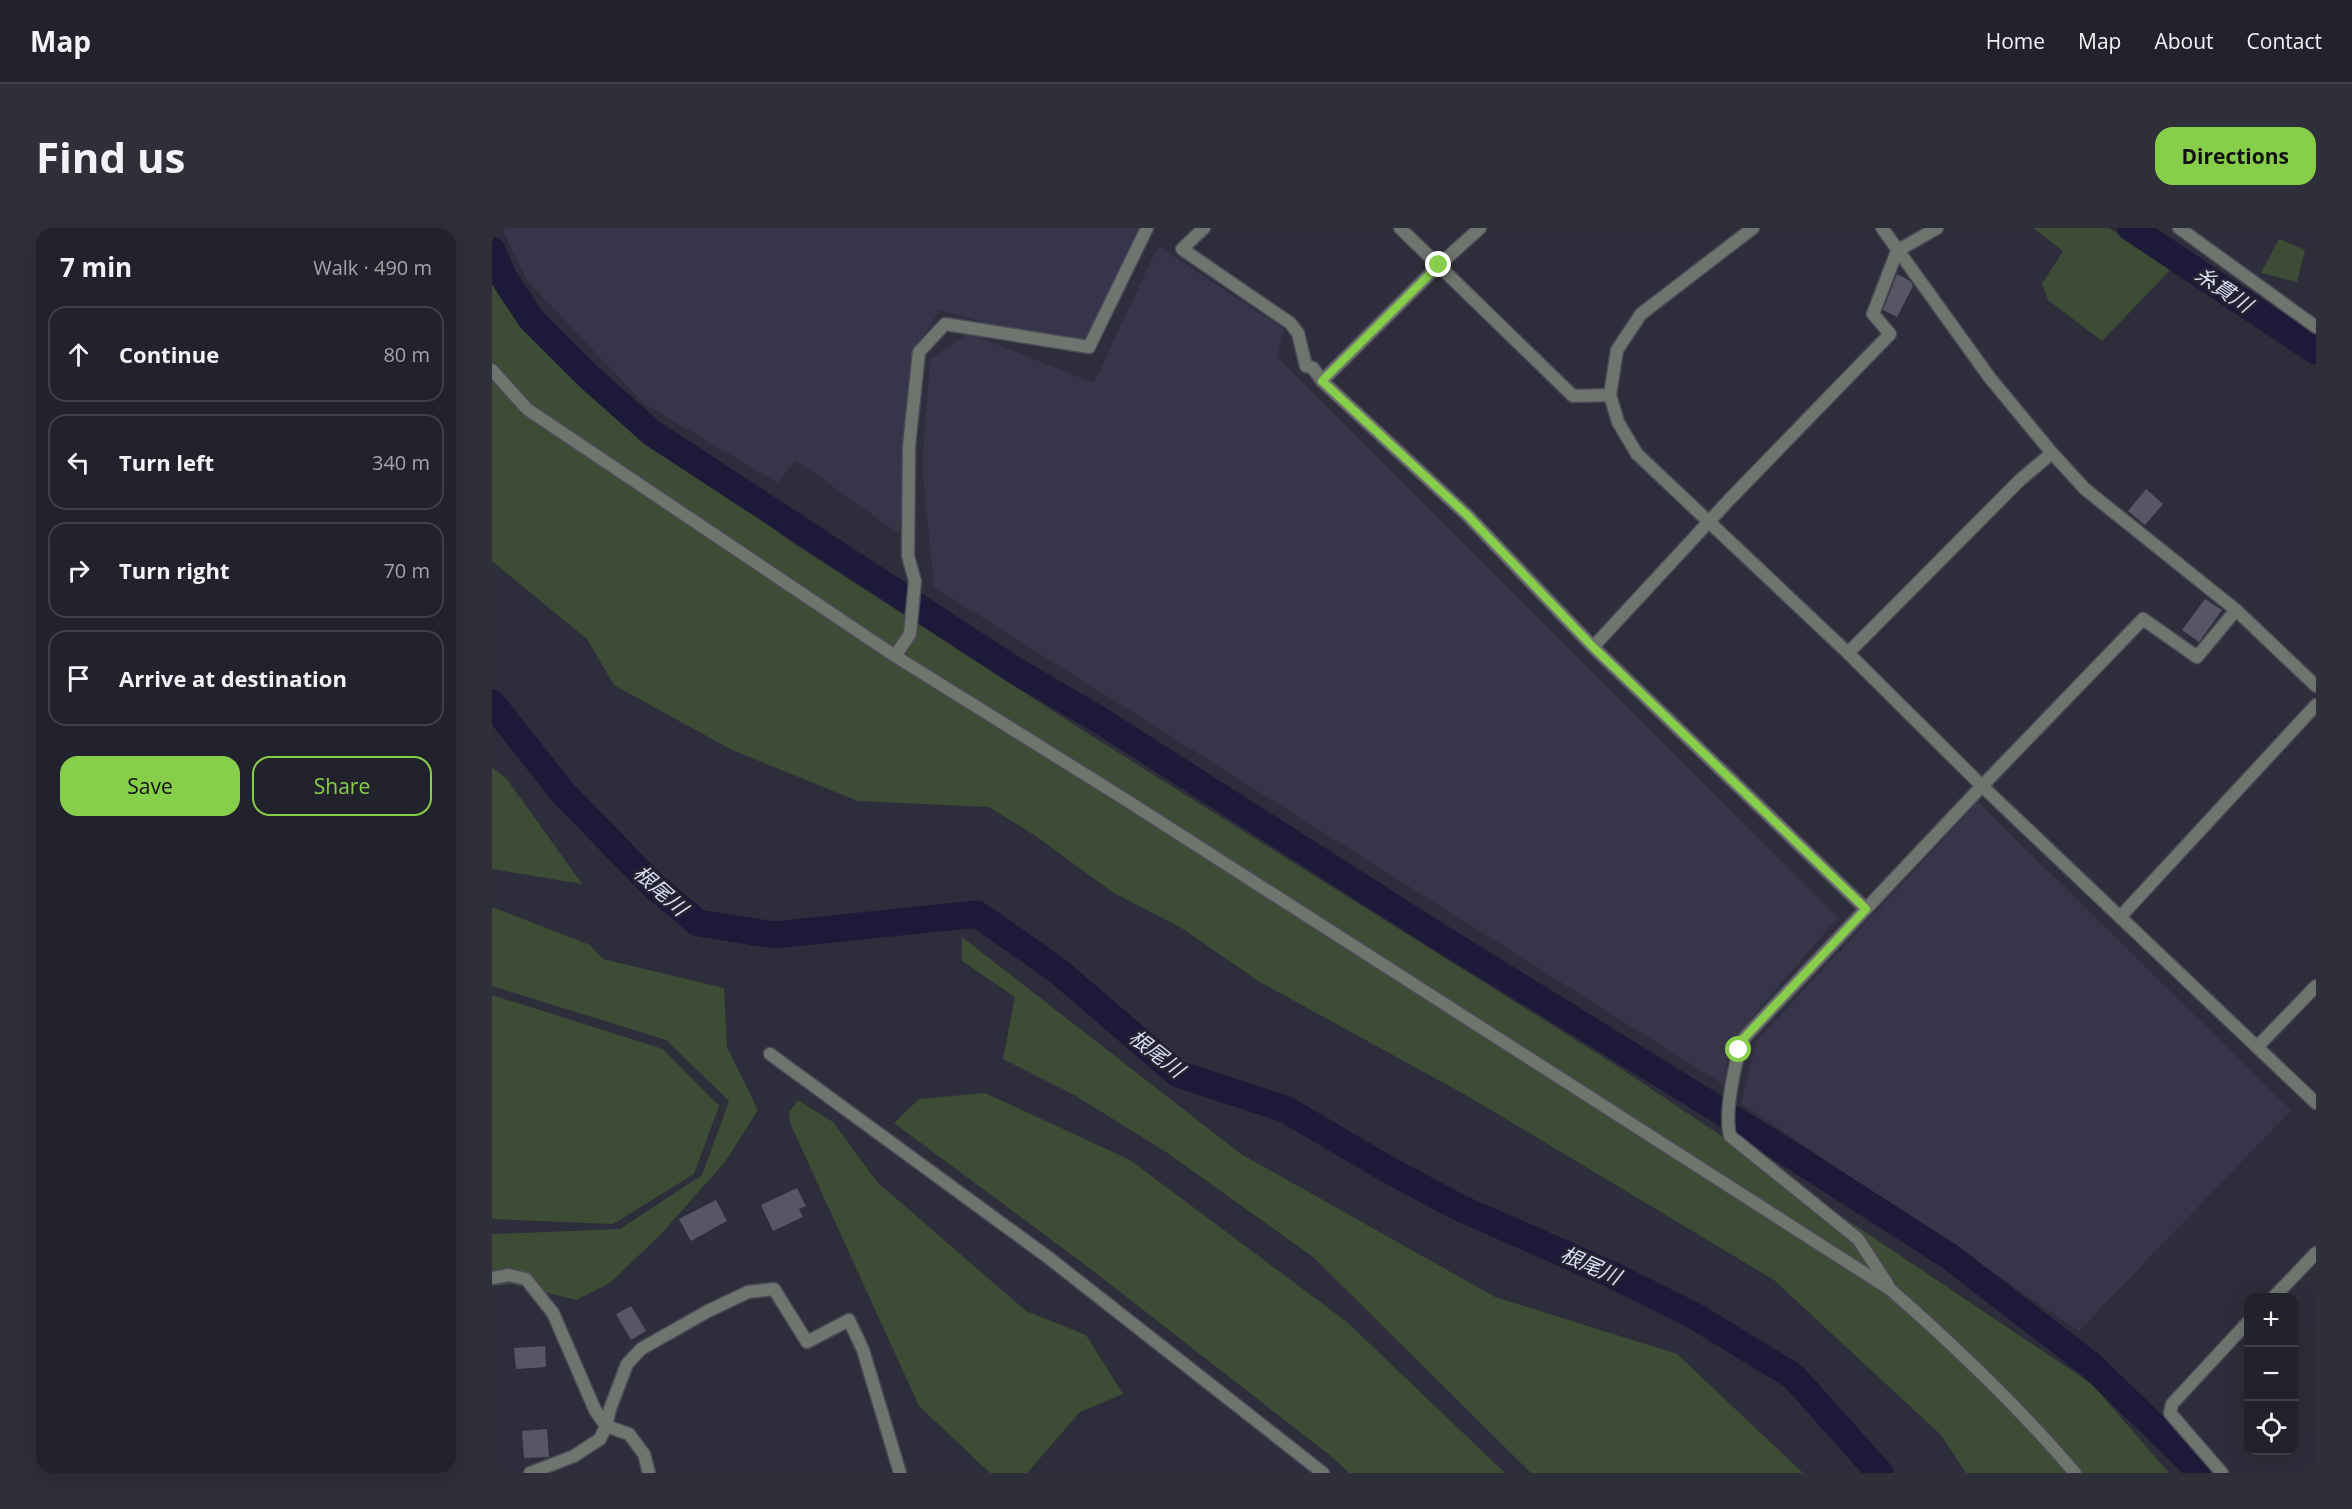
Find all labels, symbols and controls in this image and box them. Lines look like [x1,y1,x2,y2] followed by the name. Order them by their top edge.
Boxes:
[30,22,91,60] text: Map
[1986,27,2045,55] text: Home
[2078,27,2121,55] text: Map
[2154,27,2214,55] text: About
[2247,27,2322,55] text: Contact
[2155,127,2316,185] button: Directions
[36,128,185,185] text: Find us
[60,249,132,285] text: 7 min
[1425,251,1451,277] route end
[313,254,432,281] text: Walk · 490 m
[2190,260,2260,319] water label: 糸貫川
[62,338,95,371] icon: ahead
[119,339,219,369] text: Continue
[383,341,430,368] text: 80 m
[62,446,95,479] icon: left
[119,447,214,477] text: Turn left
[372,449,430,476] text: 340 m
[62,554,95,587] icon: right
[119,555,230,585] text: Turn right
[383,557,430,584] text: 70 m
[62,662,95,695] icon: arrive
[119,663,347,693] text: Arrive at destination
[60,756,240,816] button: Save
[252,756,432,816] button: Share
[628,859,695,923] water label: 根尾川
[1124,1023,1192,1085] water label: 根尾川
[1725,1036,1751,1062] route start
[1557,1239,1627,1291] water label: 根尾川
[2244,1293,2298,1455] map controls
[2244,1293,2298,1347] button: +
[2244,1347,2298,1401] button: −
[2244,1401,2298,1455] button: locate

